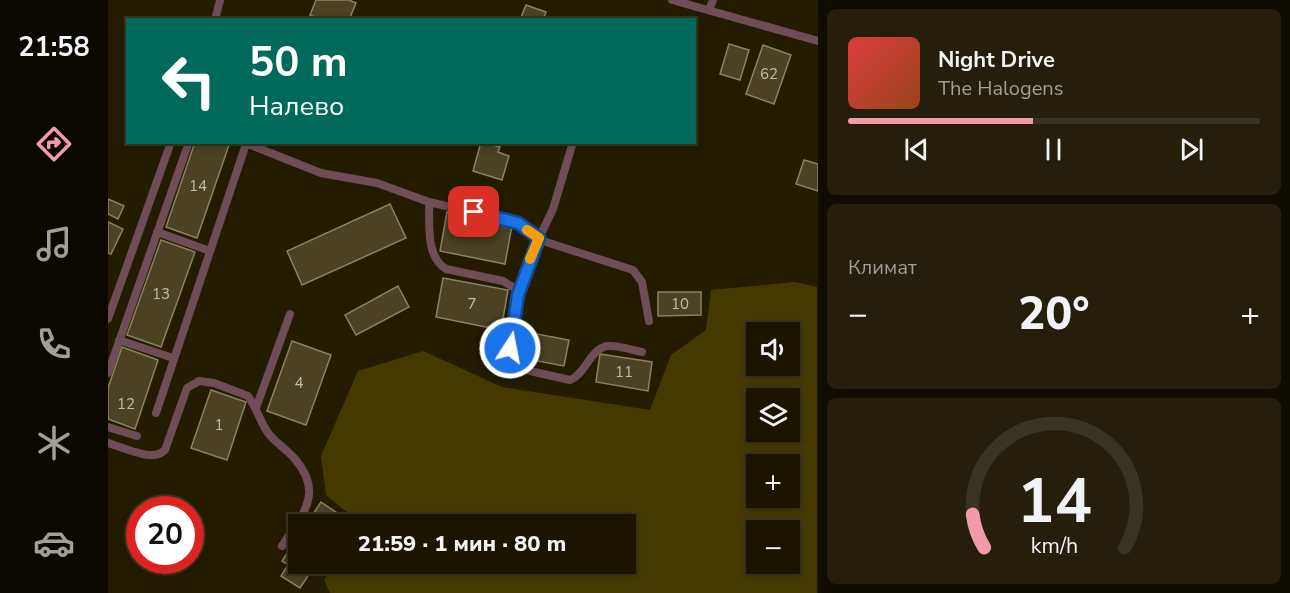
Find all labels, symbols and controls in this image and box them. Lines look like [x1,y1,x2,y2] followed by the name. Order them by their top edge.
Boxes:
[18,29,90,66] text: 21:58
[249,34,348,91] text: 50 m
[150,42,228,120] icon: left
[938,45,1055,75] text: Night Drive
[760,64,778,84] house number: 62
[938,75,1063,102] text: The Halogens
[249,88,344,125] text: Налево
[33,123,75,165] icon: directions
[900,133,933,166] icon: previous
[1037,133,1070,166] icon: pause
[1175,133,1208,166] icon: next
[189,176,207,196] house number: 14
[448,186,499,237] pin
[457,195,490,228] icon: arrive
[33,223,75,265] icon: music
[848,254,917,281] text: Климат
[152,284,170,304] house number: 13
[1018,284,1090,345] text: 20°
[848,292,868,337] text: −
[1240,292,1260,337] text: +
[467,294,477,314] house number: 7
[671,294,689,314] house number: 10
[478,316,542,380] position arrow
[746,322,800,574] map controls
[746,322,800,376] button: sound
[33,323,75,365] icon: phone
[615,362,633,382] house number: 11
[294,373,304,393] house number: 4
[746,388,800,442] button: layers
[117,394,135,414] house number: 12
[214,415,224,435] house number: 1
[33,422,75,464] icon: climate
[746,454,800,508] button: +
[1017,459,1091,544] text: 14
[126,496,204,574] speed limit sign: 20
[746,520,800,574] button: −
[33,522,75,564] icon: car
[358,529,566,559] text: 21:59 · 1 мин · 80 m
[1030,532,1078,562] text: km/h

